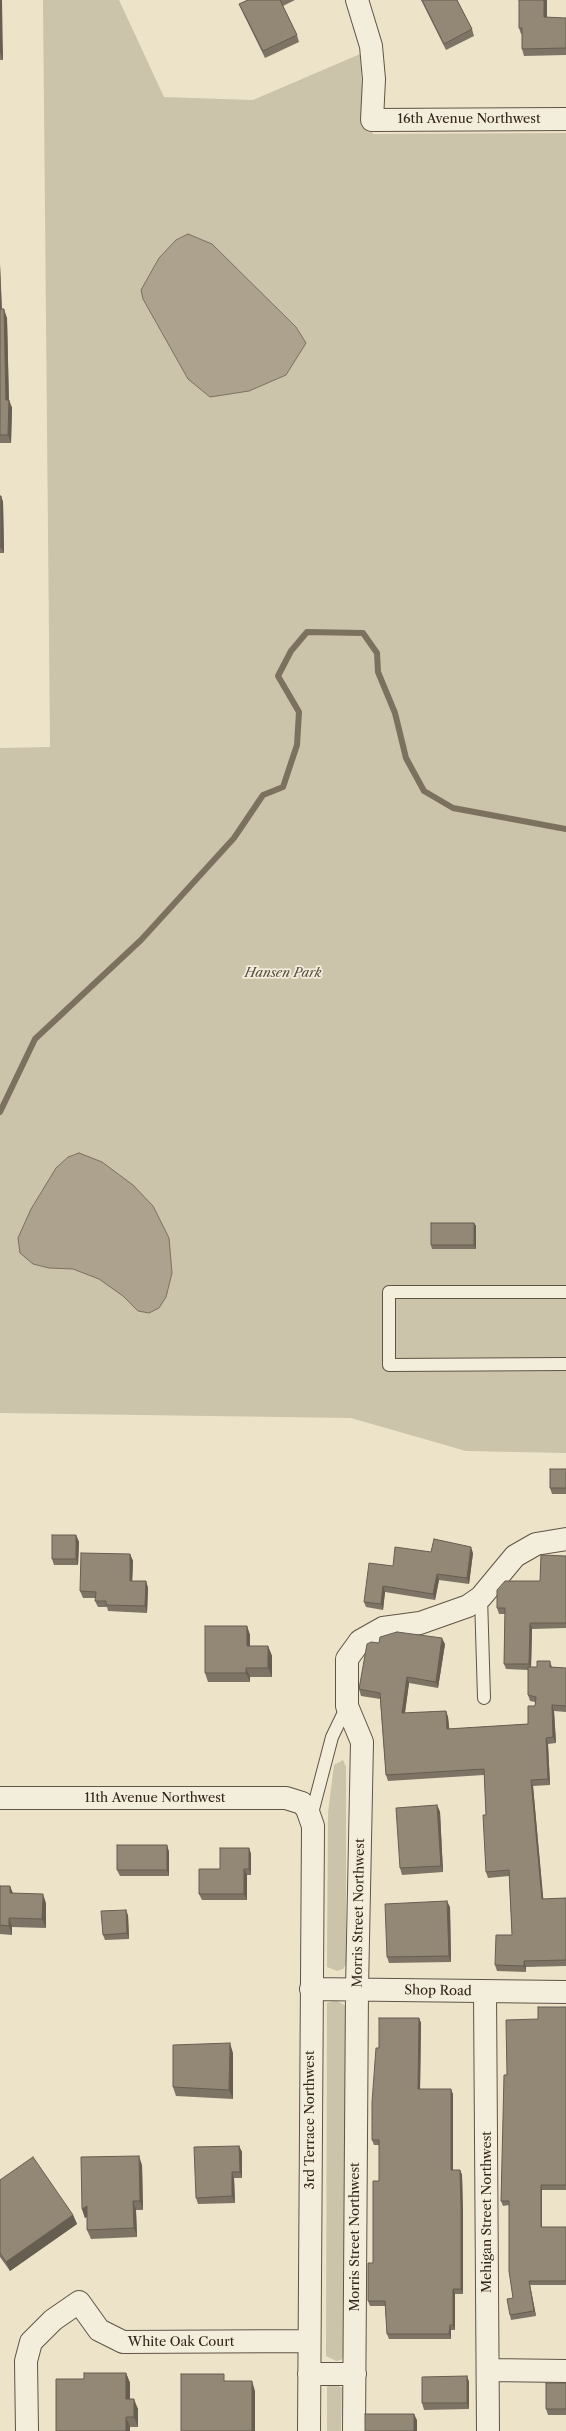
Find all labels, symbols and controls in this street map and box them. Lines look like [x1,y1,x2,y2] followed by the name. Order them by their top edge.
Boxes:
[397,111,541,127] street label: 16th Avenue Northwest
[244,965,322,981] park label: Hansen Park
[85,1790,225,1806] street label: 11th Avenue Northwest
[350,1838,368,1988] street label: Morris Street Northwest
[404,1983,472,1999] street label: Shop Road
[302,2050,318,2190] street label: 3rd Terrace Northwest
[479,2131,495,2293] street label: Mehigan Street Northwest
[347,2162,363,2312] street label: Morris Street Northwest
[128,2334,234,2350] street label: White Oak Court

